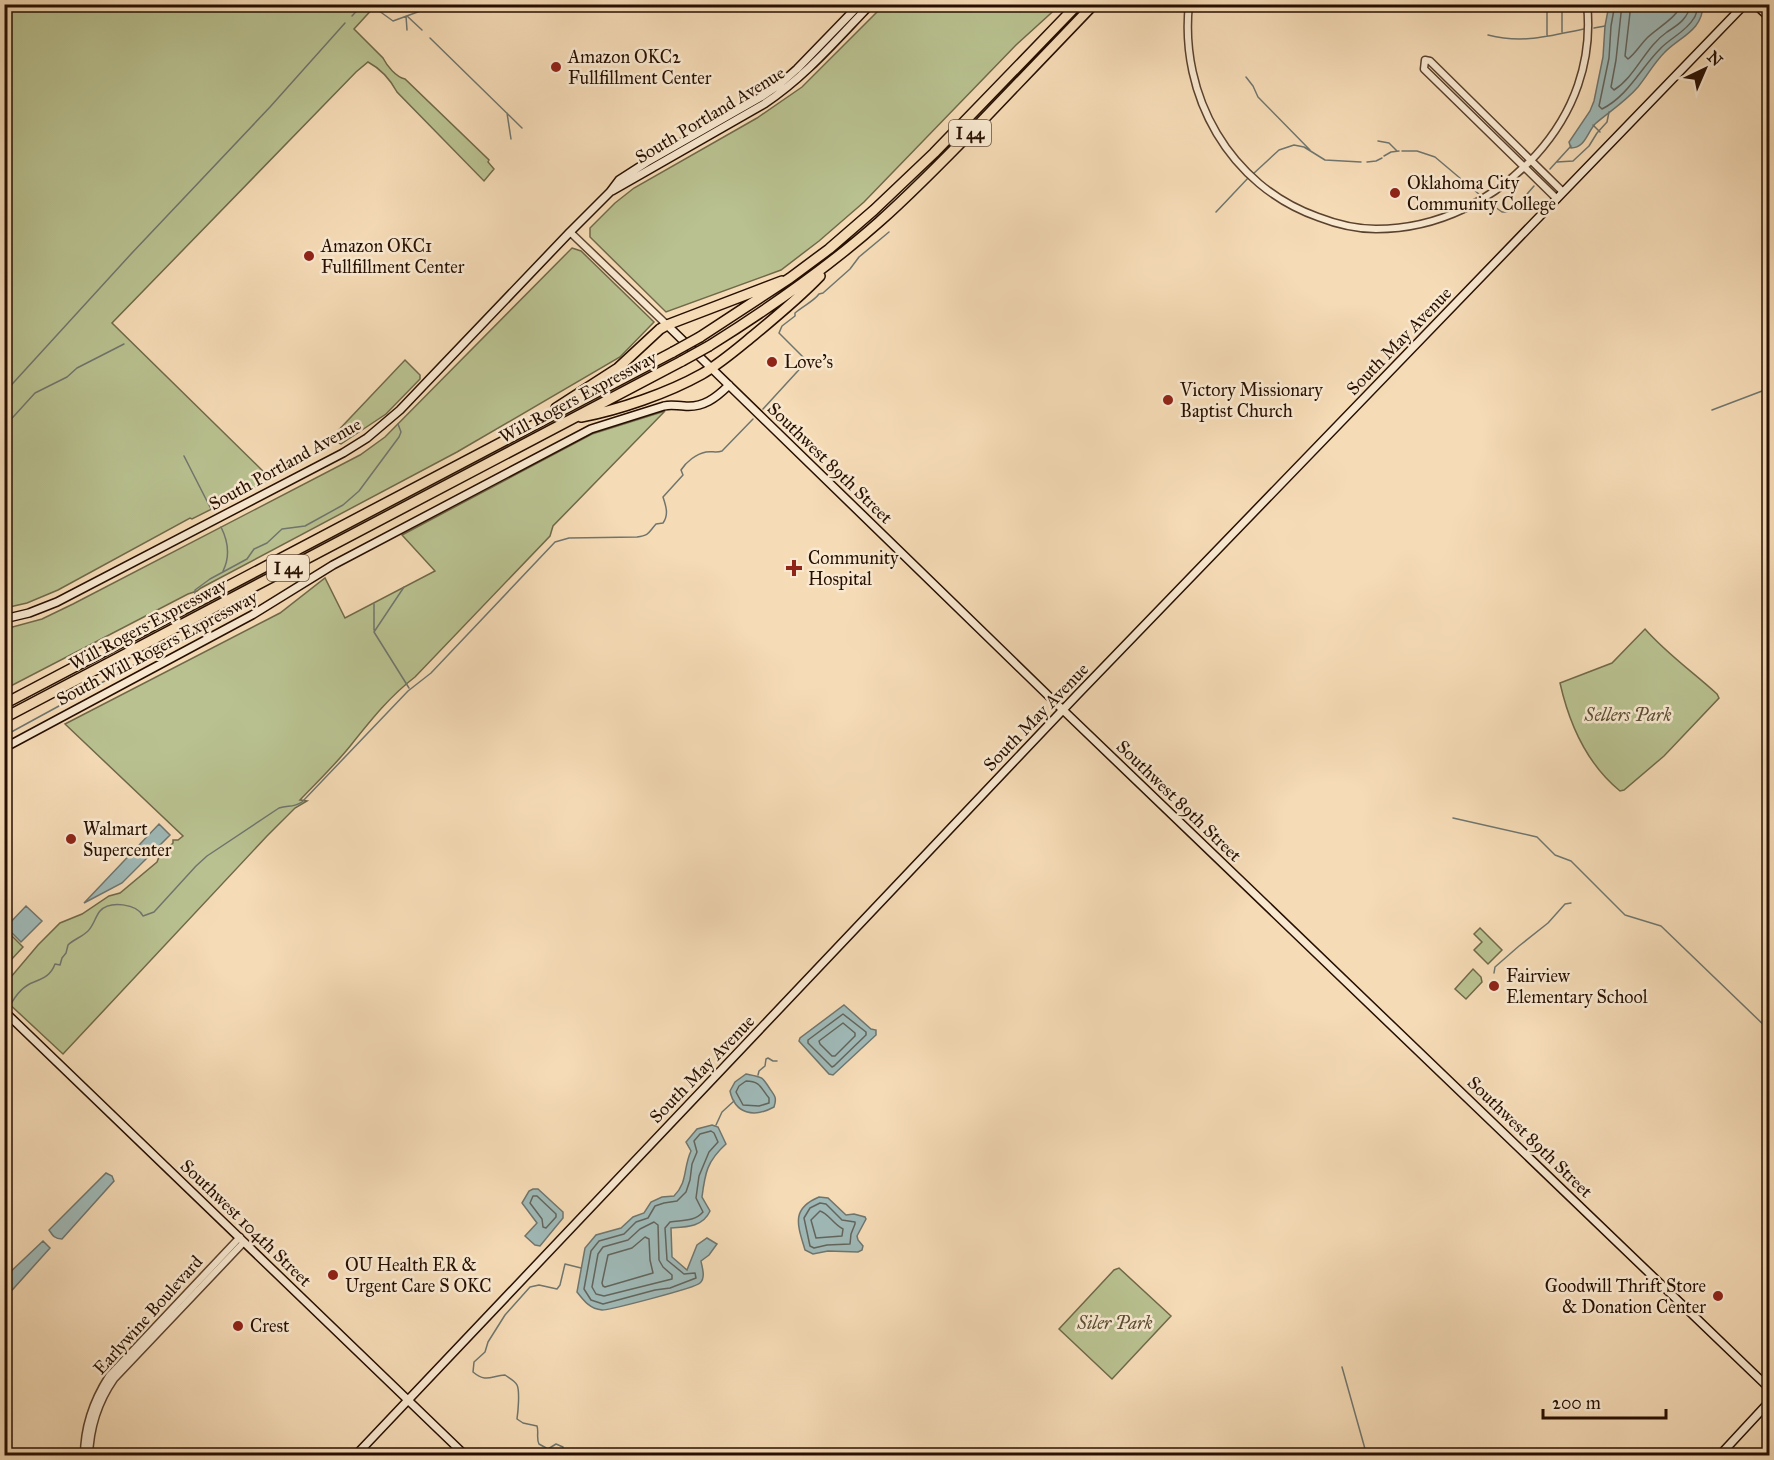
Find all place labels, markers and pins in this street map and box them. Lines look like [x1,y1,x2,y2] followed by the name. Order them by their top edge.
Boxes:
[567,46,712,89] place label: Amazon OKC2 Fullfillment Center
[549,60,563,74] marker: Amazon OKC2 Fullfillment Center
[1407,172,1556,216] place label: Oklahoma City Community College
[1388,186,1402,200] marker: Oklahoma City Community College
[320,235,465,278] place label: Amazon OKC1 Fullfillment Center
[302,249,316,263] marker: Amazon OKC1 Fullfillment Center
[784,351,833,373] place label: Love's
[765,355,779,369] marker: Love's
[1179,379,1323,422] place label: Victory Missionary Baptist Church
[1161,393,1175,407] marker: Victory Missionary Baptist Church
[808,547,899,590] place label: Community Hospital
[785,559,803,577] marker: Community Hospital
[83,818,172,861] place label: Walmart Supercenter
[64,832,78,846] marker: Walmart Supercenter
[1506,965,1648,1008] place label: Fairview Elementary School
[1487,979,1501,993] marker: Fairview Elementary School
[345,1254,492,1298] place label: OU Health ER & Urgent Care S OKC
[326,1268,340,1282] marker: OU Health ER & Urgent Care S OKC
[1545,1275,1706,1318] place label: Goodwill Thrift Store & Donation Center
[1711,1289,1725,1303] marker: Goodwill Thrift Store & Donation Center
[250,1315,290,1337] place label: Crest
[231,1319,245,1333] marker: Crest

